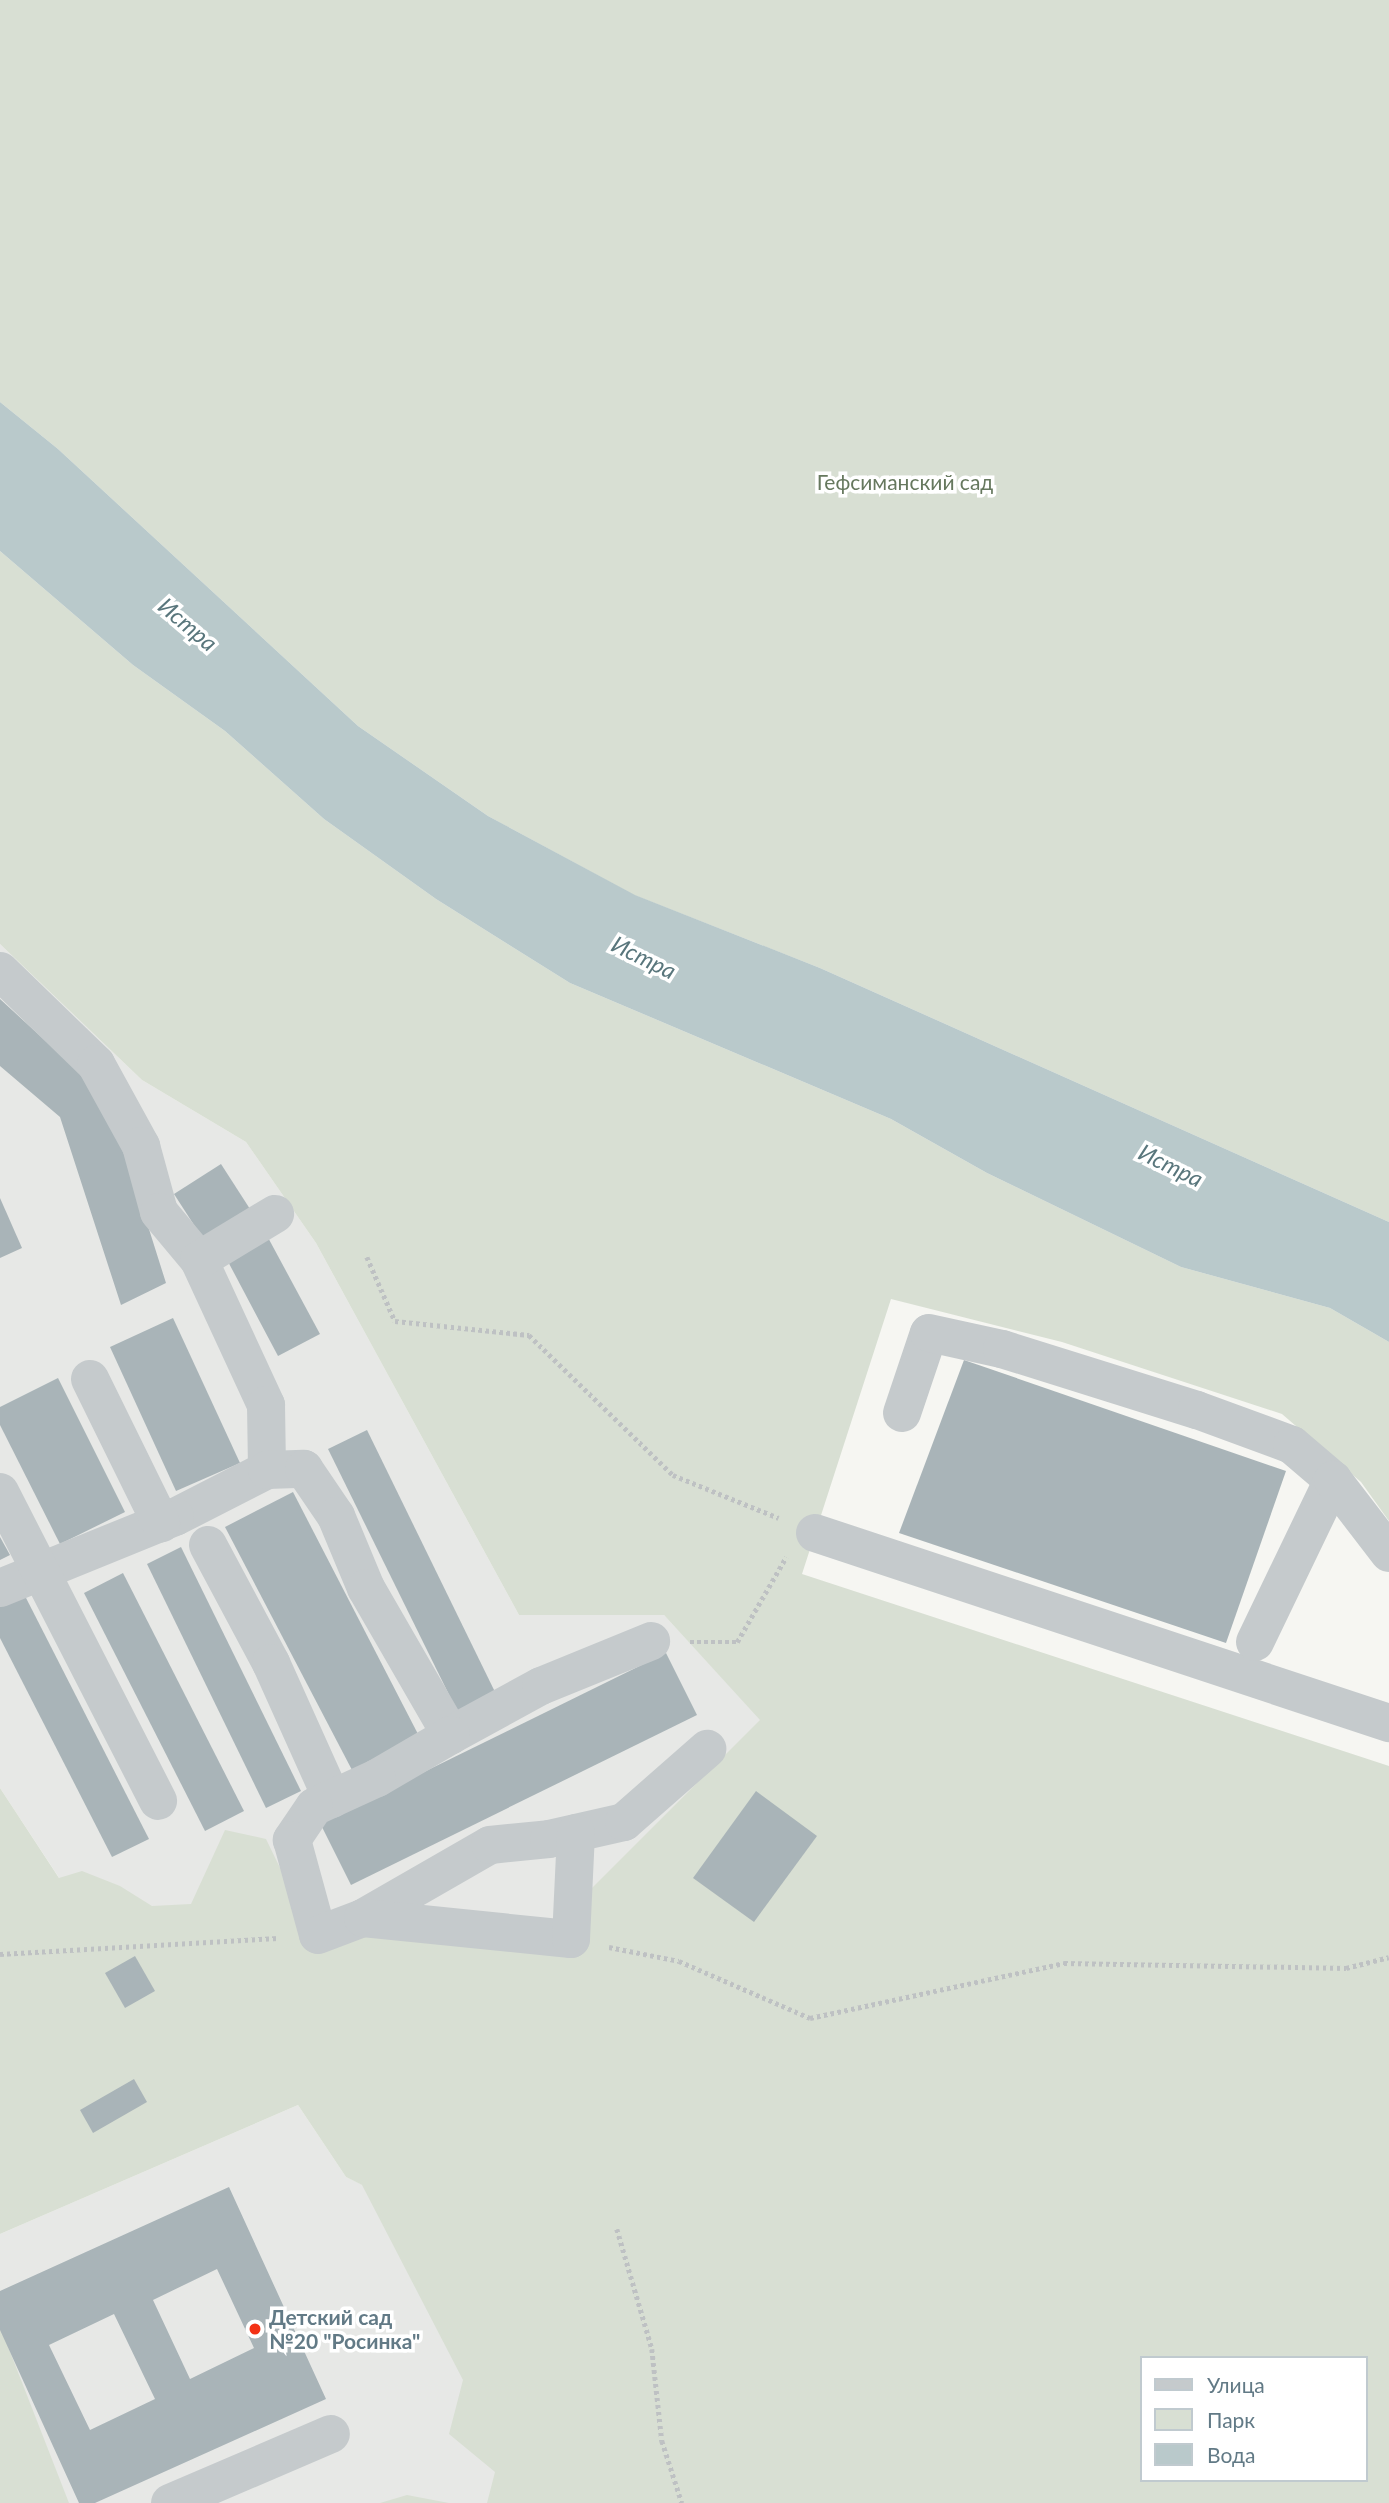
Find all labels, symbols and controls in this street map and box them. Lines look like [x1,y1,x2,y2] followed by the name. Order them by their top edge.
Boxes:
[817,469,993,495] park label: Гефсиманский сад
[153,591,223,657] water label: Истра
[607,930,681,984] water label: Истра
[1134,1138,1208,1192] water label: Истра
[269,2304,420,2354] place label: Детский сад №20 "Росинка"
[247,2321,263,2337] marker: Детский сад №20 "Росинка"
[1140,2356,1368,2482] legend
[1207,2372,1265,2397] text: Улица
[1207,2407,1255,2432] text: Парк
[1207,2442,1255,2467] text: Вода

